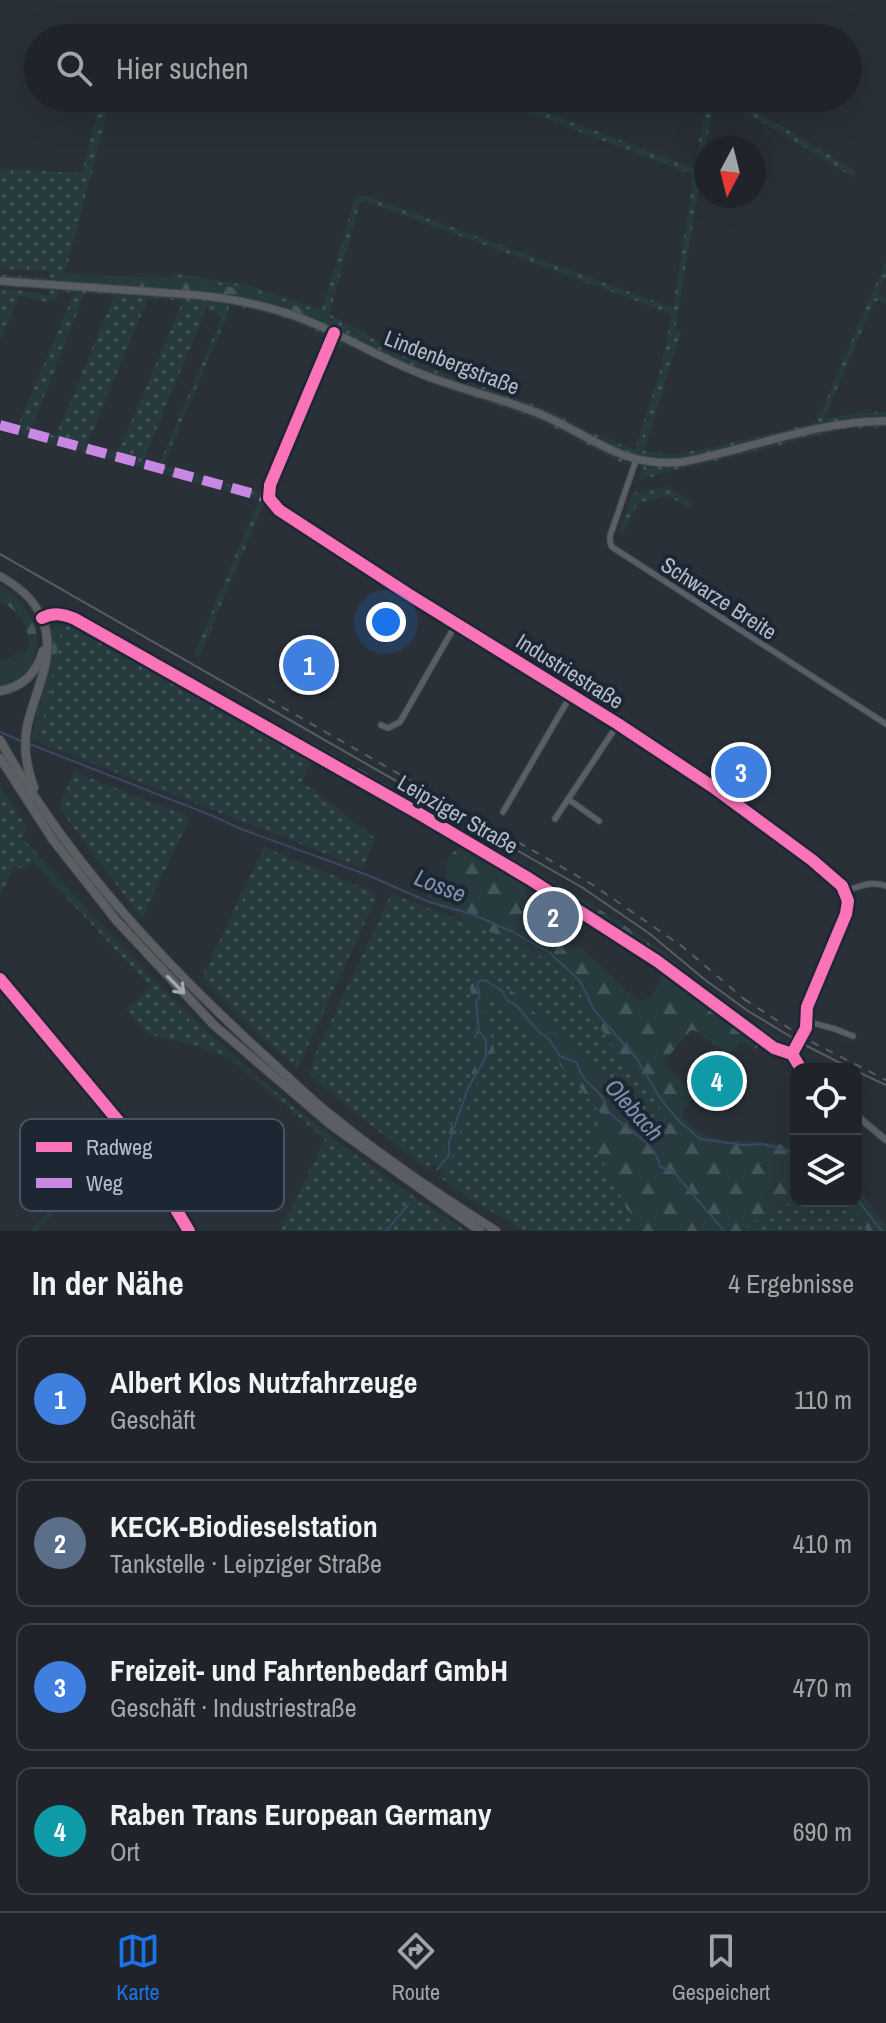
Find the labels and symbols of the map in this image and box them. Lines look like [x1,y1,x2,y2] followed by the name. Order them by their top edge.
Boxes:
[694,136,766,208] north arrow
[380,322,524,402] street label: Lindenbergstraße
[655,549,783,647] street label: Schwarze Breite
[366,602,406,642] your location
[511,626,629,716] street label: Industriestraße
[283,635,335,695] pin: 1
[715,742,767,802] pin: 3
[392,767,524,861] street label: Leipziger Straße
[410,861,471,909] water label: Losse
[527,887,579,947] pin: 2
[166,975,185,994] one-way arrow
[691,1051,743,1111] pin: 4
[598,1071,671,1147] water label: Olebach
[20,1119,284,1211] legend
[86,1132,152,1162] text: Radweg
[86,1168,123,1198] text: Weg

